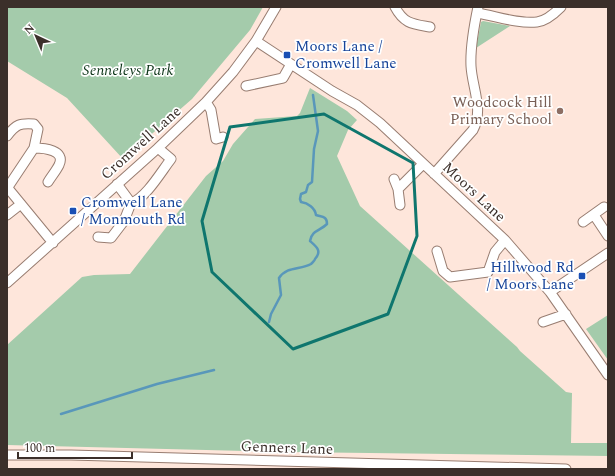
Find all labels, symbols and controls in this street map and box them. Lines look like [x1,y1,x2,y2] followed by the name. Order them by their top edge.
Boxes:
[16,16,56,56] north arrow
[20,20,39,38] text: N
[295,35,397,75] place label: Moors Lane / Cromwell Lane
[282,50,292,60] marker: Moors Lane / Cromwell Lane
[83,59,173,82] park label: Senneleys Park
[450,91,552,131] place label: Woodcock Hill Primary School
[96,100,186,186] street label: Cromwell Lane
[555,106,565,116] marker: Woodcock Hill Primary School
[437,156,511,228] street label: Moors Lane
[81,191,185,231] place label: Cromwell Lane / Monmouth Rd
[68,206,78,216] marker: Cromwell Lane / Monmouth Rd
[487,256,574,296] place label: Hillwood Rd / Moors Lane
[577,271,587,281] marker: Hillwood Rd / Moors Lane
[18,434,132,460] scale bar
[240,435,334,461] street label: Genners Lane
[24,439,55,458] text: 100 m

